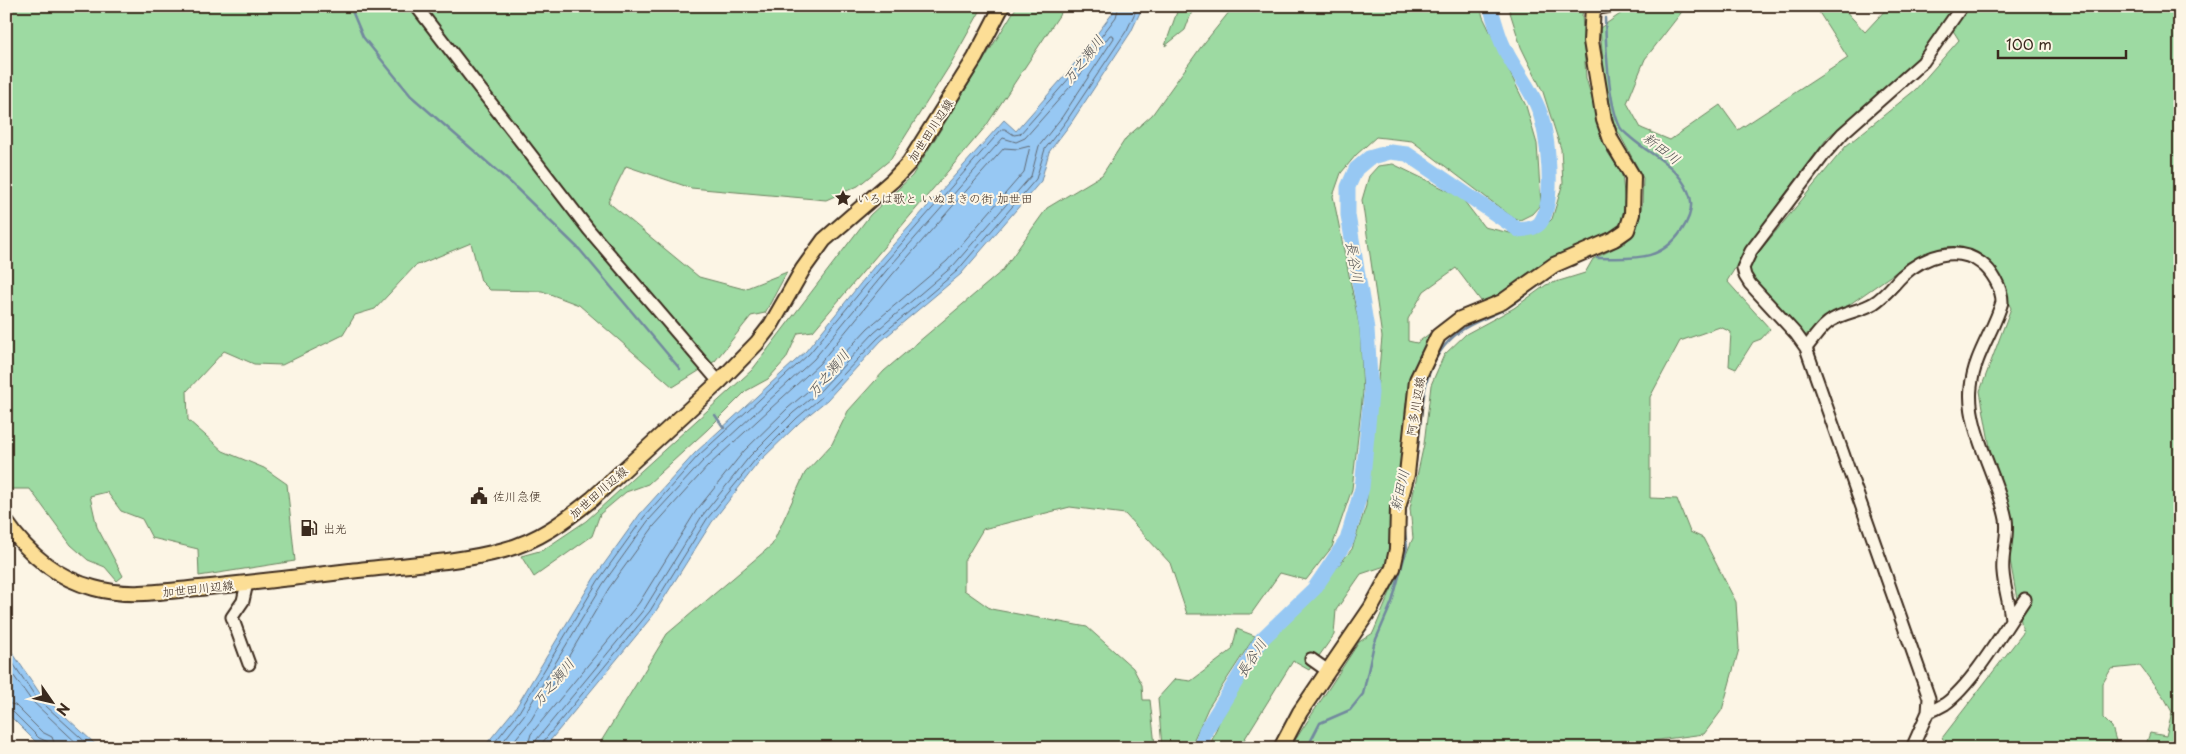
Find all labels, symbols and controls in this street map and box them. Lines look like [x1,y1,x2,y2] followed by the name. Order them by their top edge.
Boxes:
[1998,28,2126,60] scale bar
[1057,30,1109,88] water label: 万之瀬川
[2006,32,2052,55] text: 100 m
[903,95,957,165] street label: 加世田川辺線
[1639,127,1685,169] water label: 新田川
[833,188,853,208] place icon: いろは歌と いぬまきの街 加世田
[857,189,1033,207] place label: いろは歌と いぬまきの街 加世田
[1341,239,1369,285] water label: 長谷川
[802,345,854,401] water label: 万之瀬川
[1401,375,1429,437] street label: 阿多川辺線
[565,462,631,522] street label: 加世田川辺線
[1384,467,1414,513] water label: 新田川
[469,486,489,506] public building icon: 佐川急便
[493,487,541,505] place label: 佐川急便
[299,518,319,538] fuel station icon: 出光
[323,519,347,537] place label: 出光
[161,575,235,601] street label: 加世田川辺線
[1231,635,1271,681] water label: 長谷川
[527,654,579,710] water label: 万之瀬川
[28,676,78,726] north arrow
[51,699,75,720] text: N

